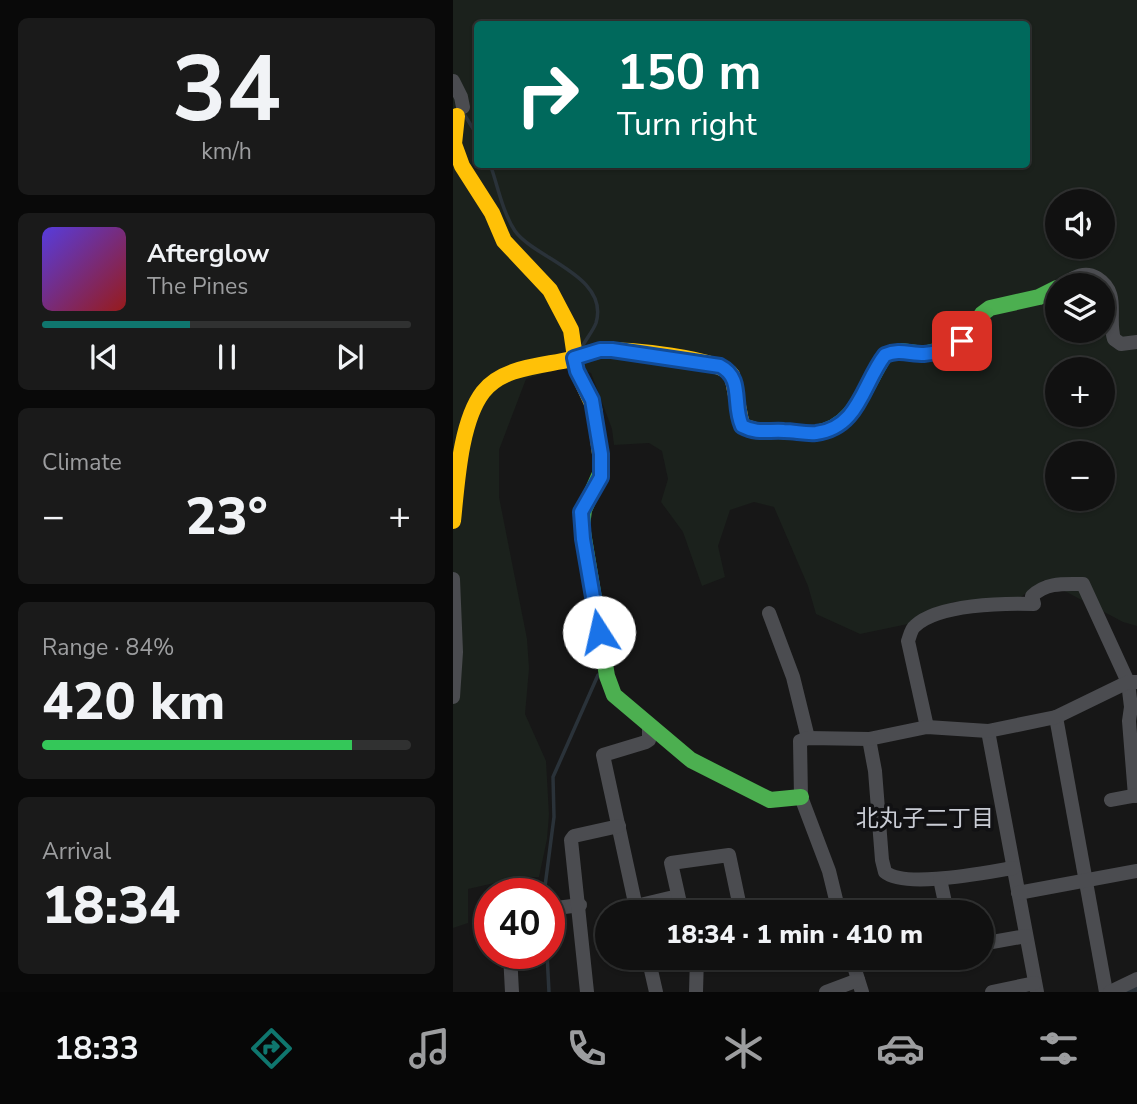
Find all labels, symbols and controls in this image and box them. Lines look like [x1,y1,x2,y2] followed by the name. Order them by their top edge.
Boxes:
[172,28,281,152] text: 34
[617,39,761,106] text: 150 m
[502,49,593,140] icon: right
[617,103,757,146] text: Turn right
[201,136,252,167] text: km/h
[1045,189,1115,511] map controls
[1045,189,1115,259] button: sound
[147,236,270,271] text: Afterglow
[147,271,248,302] text: The Pines
[1045,273,1115,343] button: layers
[932,311,992,371] pin
[943,322,981,360] icon: arrive
[85,338,123,376] icon: previous
[208,338,246,376] icon: pause
[331,338,369,376] icon: next
[1045,357,1115,427] button: +
[1045,441,1115,511] button: −
[42,447,122,478] text: Climate
[185,481,268,552] text: 23°
[42,491,65,542] text: −
[388,491,411,542] text: +
[562,595,636,669] position arrow
[42,632,174,663] text: Range · 84%
[42,666,225,737] text: 420 km
[856,803,994,834] district label: 北丸子二丁目
[42,836,111,867] text: Arrival
[42,870,180,941] text: 18:34
[474,878,565,969] speed limit sign: 40
[666,917,923,952] text: 18:34 · 1 min · 410 m
[247,1024,296,1073] icon: directions
[405,1024,454,1073] icon: music
[562,1024,611,1073] icon: phone
[719,1024,768,1073] icon: climate
[876,1024,925,1073] icon: car
[1034,1024,1083,1073] icon: filters
[54,1027,139,1070] text: 18:33

